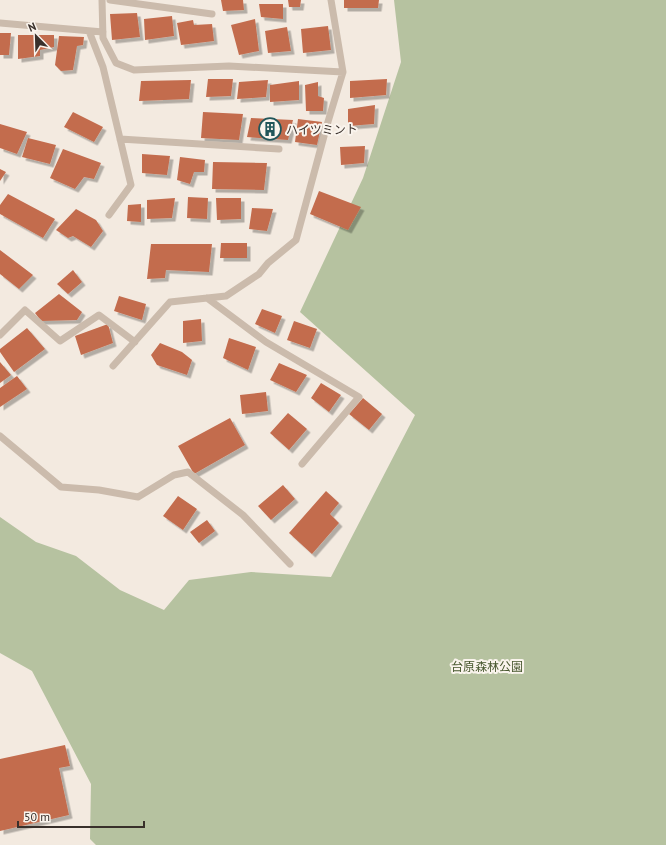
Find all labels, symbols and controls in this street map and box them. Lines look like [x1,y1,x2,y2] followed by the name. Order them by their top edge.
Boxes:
[16,16,56,56] north arrow
[26,19,38,35] text: N
[257,116,283,142] building icon: ハイツミント
[286,122,358,137] place label: ハイツミント
[451,659,523,674] park label: 台原森林公園
[18,803,144,829] scale bar
[24,809,50,824] text: 50 m

